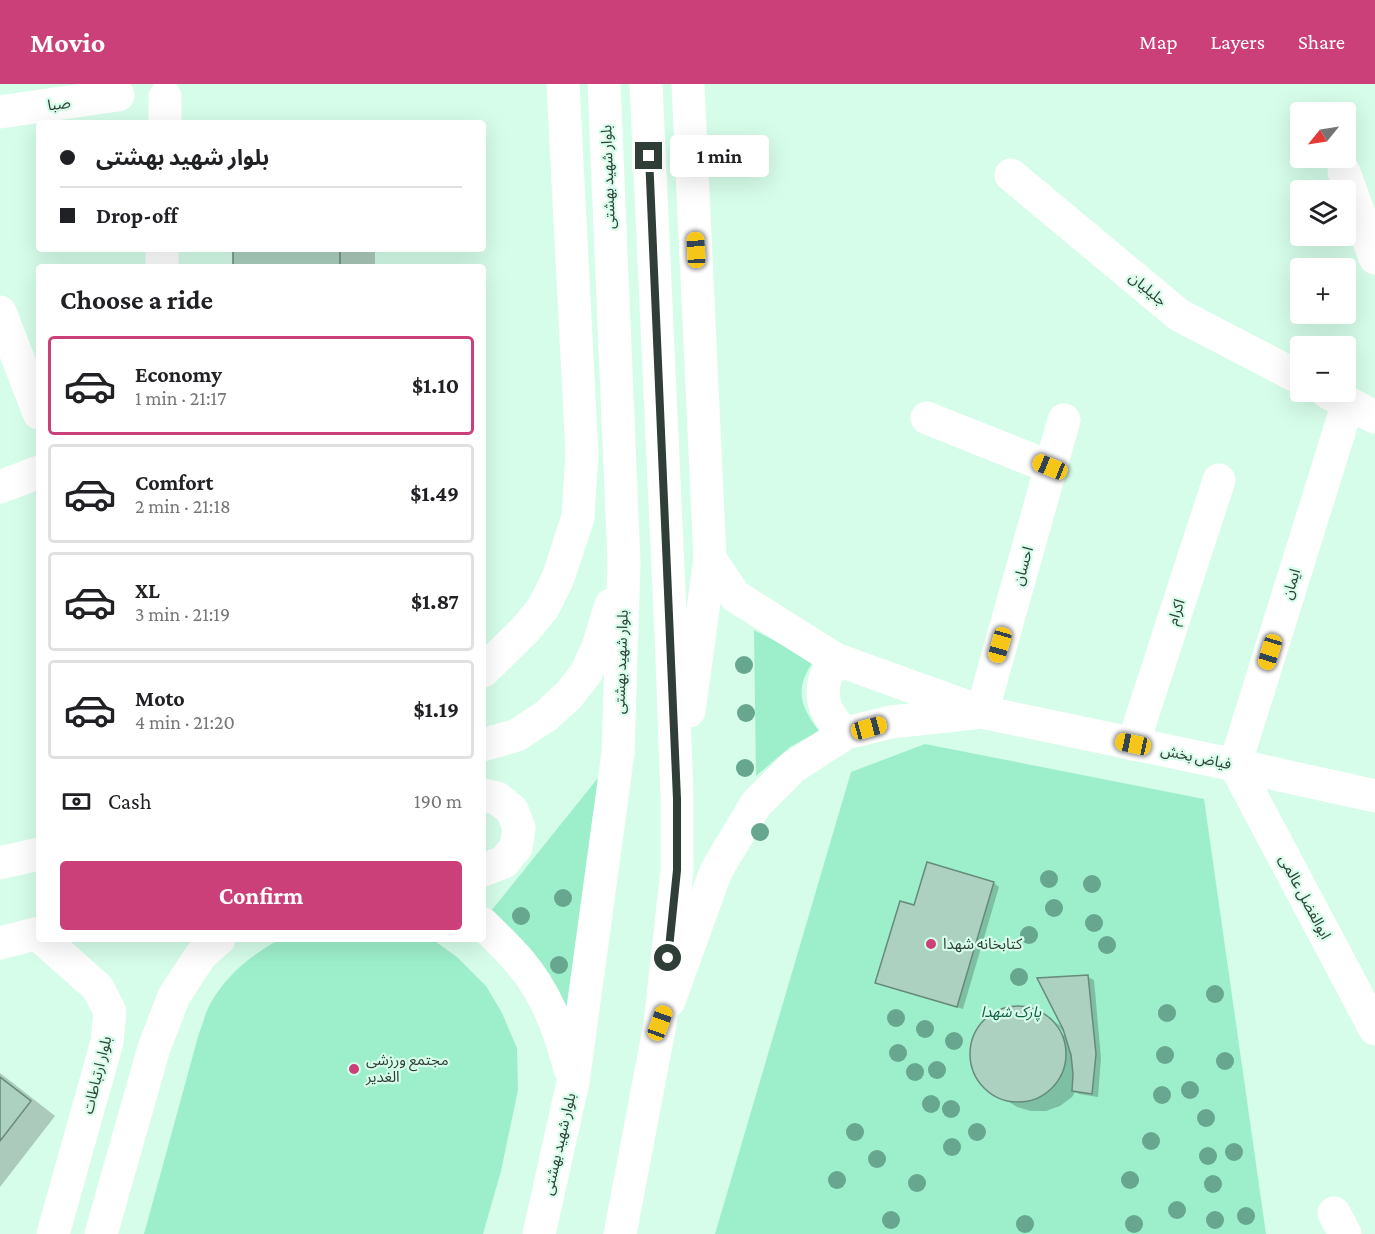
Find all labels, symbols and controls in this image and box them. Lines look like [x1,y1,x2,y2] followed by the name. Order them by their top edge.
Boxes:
[30,27,105,58] text: Movio
[1139,30,1178,54] text: Map
[1211,30,1265,54] text: Layers
[1298,30,1345,54] text: Share
[46,94,72,114] street label: صبا
[1290,102,1356,168] north arrow
[1290,102,1356,402] map controls
[598,125,619,229] street label: بلوار شهید بهشتی
[670,135,769,177] callout: 1 min
[635,142,662,169] route end
[96,145,269,170] text: بلوار شهید بهشتی
[697,145,742,167] text: 1 min
[1290,180,1356,246] button: layers
[96,203,178,228] text: Drop-off
[686,232,706,268] car
[1290,258,1356,324] button: +
[1125,269,1170,310] street label: جلیلیان
[60,285,213,315] text: Choose a ride
[1290,336,1356,402] button: −
[63,359,117,413] icon: car
[135,362,222,387] text: Economy
[412,373,459,398] text: $1.10
[135,387,226,409] text: 1 min · 21:17
[1030,452,1070,482] car
[63,467,117,521] icon: car
[135,470,213,495] text: Comfort
[410,481,459,506] text: $1.49
[135,495,231,517] text: 2 min · 21:18
[1010,545,1037,588] street label: احسان
[1279,567,1304,602] street label: ایمان
[63,575,117,629] icon: car
[135,578,160,603] text: XL
[411,589,459,614] text: $1.87
[1164,597,1191,628] street label: اکرام
[135,603,230,625] text: 3 min · 21:19
[611,610,632,714] street label: بلوار شهید بهشتی
[986,625,1014,665] car
[1256,632,1284,672] car
[63,683,117,737] icon: car
[135,686,185,711] text: Moto
[413,697,459,722] text: $1.19
[135,711,235,733] text: 4 min · 21:20
[849,715,889,741] car
[1114,731,1152,757] car
[1159,742,1233,773] street label: فیاض بخش
[60,785,93,818] icon: cash
[108,789,152,814] text: Cash
[414,790,462,812] text: 190 m
[1275,852,1334,942] street label: ابوالفضل عالمی
[60,861,462,930] button: Confirm
[943,936,1023,953] place label: کتابخانه شهدا
[924,937,938,951] marker: کتابخانه شهدا
[654,944,681,971] route start
[645,1003,675,1043] car
[981,1004,1042,1022] park label: پارک شهدا
[80,1034,115,1116] street label: بلوار ارتباطات
[365,1052,449,1086] place label: مجتمع ورزشی الغدیر
[347,1062,361,1076] marker: مجتمع ورزشی الغدیر
[539,1091,579,1197] street label: بلوار شهید بهشتی

